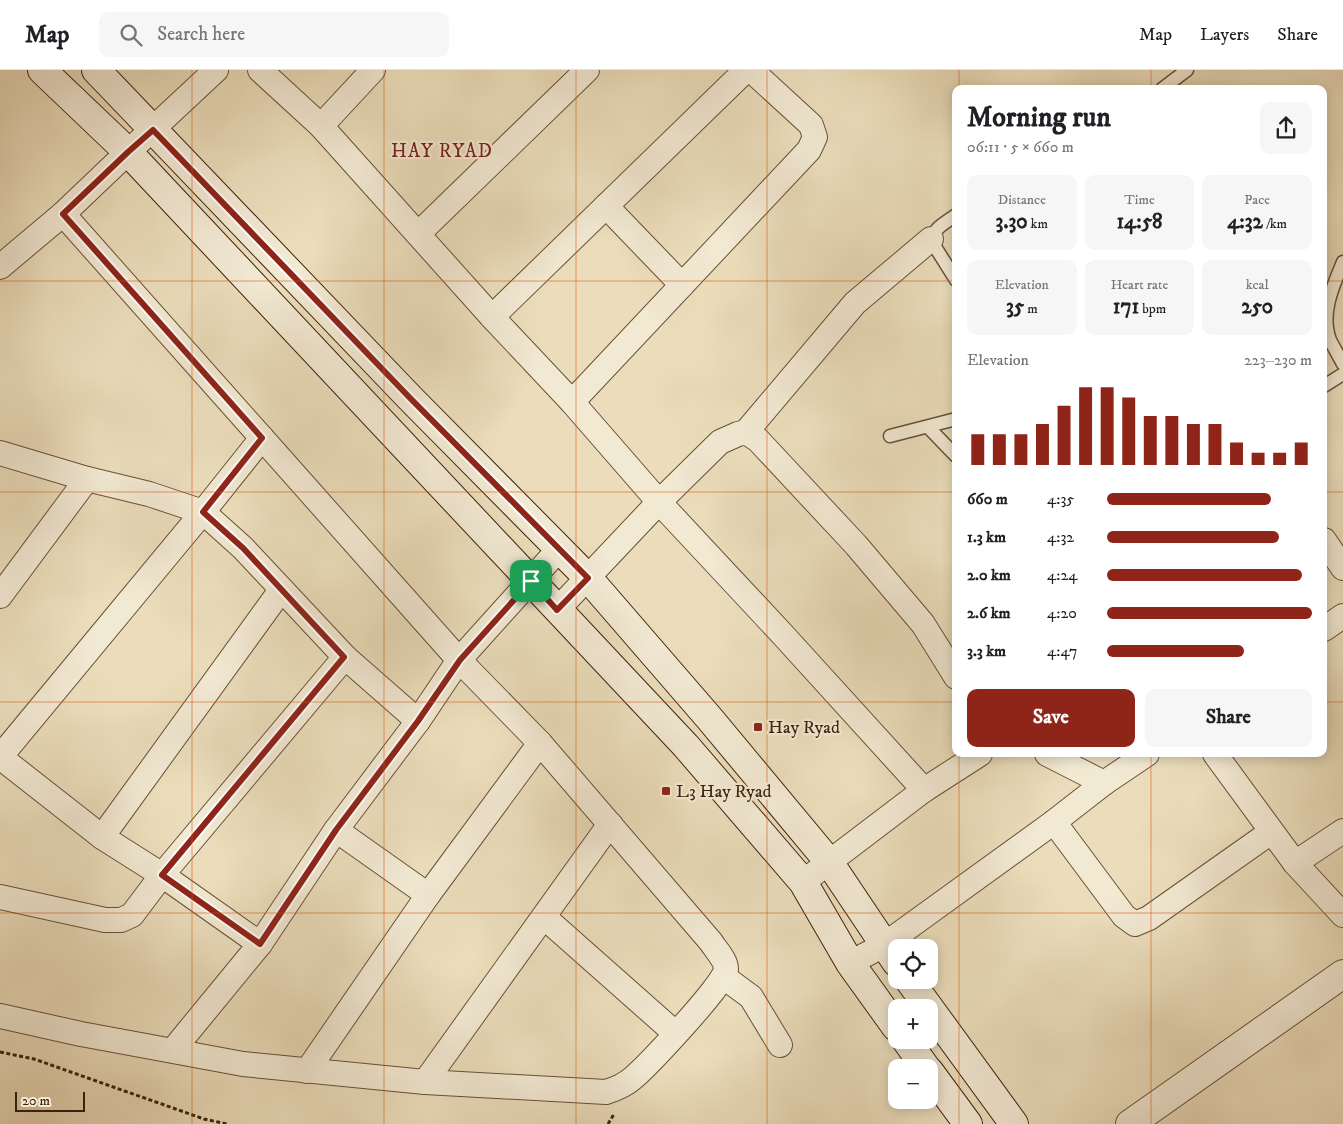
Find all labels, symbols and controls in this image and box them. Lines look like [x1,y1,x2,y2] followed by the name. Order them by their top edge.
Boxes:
[99,12,449,57] search box
[25,20,69,50] text: Map
[117,21,145,49] icon: search
[157,23,245,46] text: Search here
[1139,24,1172,46] text: Map
[1200,24,1249,46] text: Layers
[1277,24,1318,46] text: Share
[967,100,1111,135] text: Morning run
[1260,102,1312,154] button: share
[967,137,1074,157] text: 06:11 · 5 × 660 m
[391,140,493,163] district label: HAY RYAD
[998,191,1046,209] text: Distance
[1124,191,1155,209] text: Time
[1244,191,1270,209] text: Pace
[996,209,1028,235] text: 3.30
[1116,209,1163,235] text: 14:58
[1227,209,1263,235] text: 4:32
[1028,215,1048,233] text: km
[1263,215,1287,233] text: /km
[995,276,1049,294] text: Elevation
[1111,276,1168,294] text: Heart rate
[1246,276,1269,294] text: kcal
[1006,294,1024,320] text: 35
[1113,294,1139,320] text: 171
[1241,294,1273,320] text: 250
[1024,300,1038,318] text: m
[1139,300,1166,318] text: bpm
[967,350,1029,370] text: Elevation
[1244,350,1312,370] text: 223–230 m
[967,489,1008,509] text: 660 m
[1047,489,1074,509] text: 4:35
[967,527,1006,547] text: 1.3 km
[1047,527,1074,547] text: 4:32
[510,560,552,602] pin
[967,565,1011,585] text: 2.0 km
[1047,565,1077,585] text: 4:24
[517,567,545,595] icon: arrive
[967,603,1011,623] text: 2.6 km
[1047,603,1077,623] text: 4:20
[967,641,1006,661] text: 3.3 km
[1047,641,1078,661] text: 4:47
[967,689,1135,747] button: Save
[1145,689,1312,747] button: Share
[768,717,840,739] place label: Hay Ryad
[752,721,764,733] marker: Hay Ryad
[676,781,772,803] place label: L3 Hay Ryad
[660,785,672,797] marker: L3 Hay Ryad
[888,939,938,1109] map controls
[888,939,938,989] button: locate
[888,999,938,1049] button: +
[888,1059,938,1109] button: −
[15,1089,85,1112] scale bar
[22,1092,50,1110] text: 20 m

